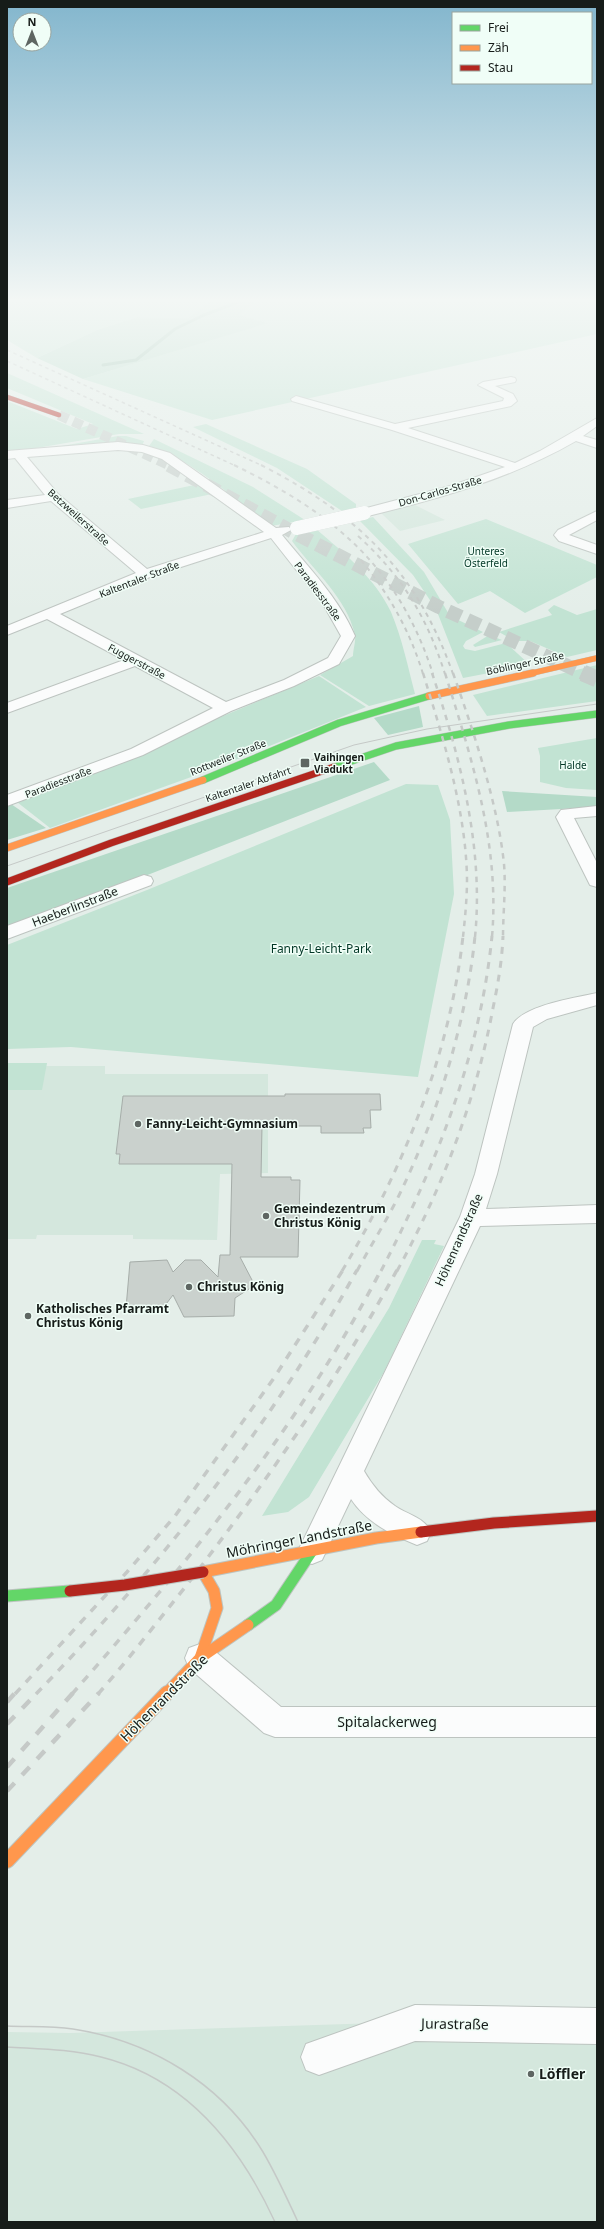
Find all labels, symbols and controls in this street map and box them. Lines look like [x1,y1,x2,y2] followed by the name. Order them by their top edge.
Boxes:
[12,12,52,52] north arrow
[452,12,592,84] legend
[28,14,36,29] text: N
[488,19,509,36] text: Frei
[488,39,509,56] text: Zäh
[488,59,513,76] text: Stau
[397,472,484,510] street label: Don-Carlos-Straße
[45,485,113,549] street label: Betzweilerstraße
[464,544,508,570] park label: Unteres Österfeld
[97,557,181,601] street label: Kaltentaler Straße
[291,559,345,624] street label: Paradiesstraße
[106,640,169,682] street label: Fuggerstraße
[485,648,566,678] street label: Böblinger Straße
[188,735,269,779] street label: Rottweiler Straße
[314,750,364,776] place label: Vaihingen Viadukt
[299,757,311,769] marker: Vaihingen Viadukt
[559,758,587,772] park label: Halde
[23,763,94,801] street label: Paradiesstraße
[203,763,293,805] street label: Kaltentaler Abfahrt
[29,882,121,931] street label: Haeberlinstraße
[271,940,372,957] park label: Fanny-Leicht-Park
[146,1115,298,1132] place label: Fanny-Leicht-Gymnasium
[133,1119,143,1129] marker: Fanny-Leicht-Gymnasium
[430,1191,487,1289] street label: Höhenrandstraße
[274,1200,386,1231] place label: Gemeindezentrum Christus König
[261,1211,271,1221] marker: Gemeindezentrum Christus König
[197,1278,284,1295] place label: Christus König
[184,1282,194,1292] marker: Christus König
[36,1300,169,1331] place label: Katholisches Pfarramt Christus König
[23,1311,33,1321] marker: Katholisches Pfarramt Christus König
[224,1515,374,1562] street label: Möhringer Landstraße
[116,1650,212,1746] street label: Höhenrandstraße
[337,1712,437,1731] street label: Spitalackerweg
[419,2013,489,2034] street label: Jurastraße
[539,2064,586,2083] place label: Löffler
[526,2069,536,2079] marker: Löffler

